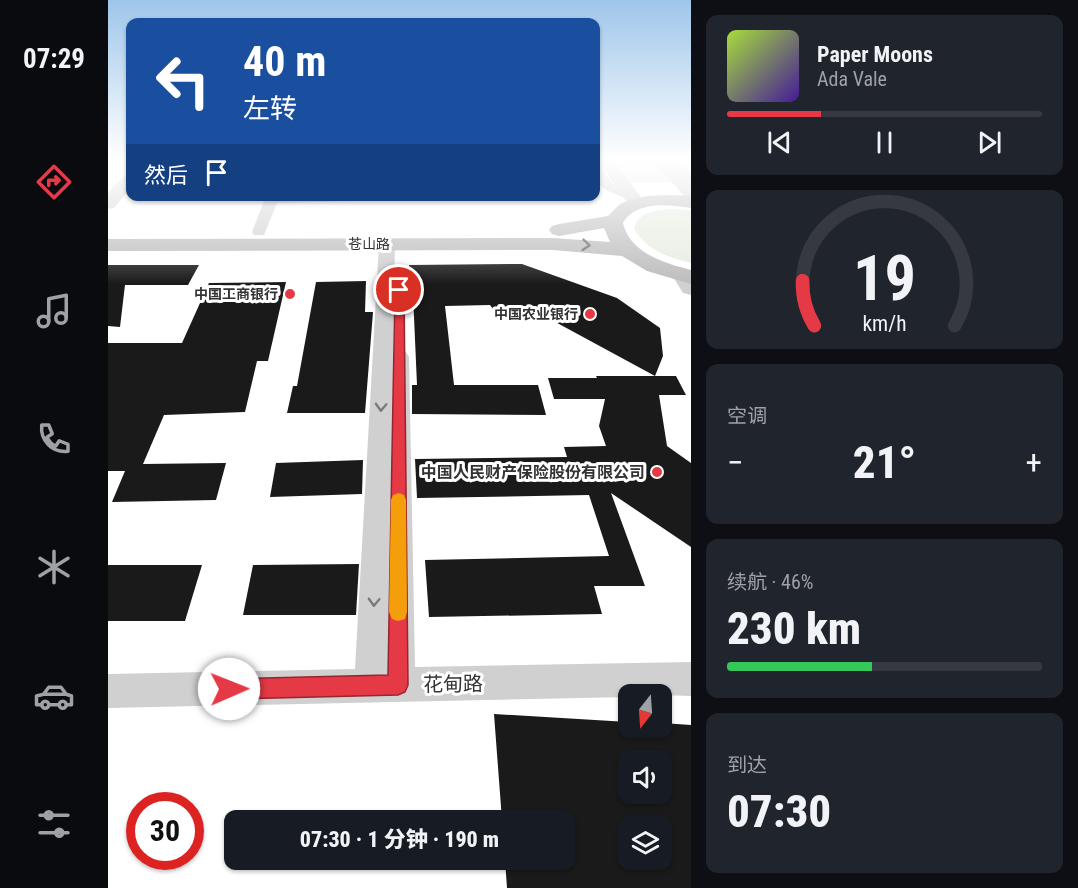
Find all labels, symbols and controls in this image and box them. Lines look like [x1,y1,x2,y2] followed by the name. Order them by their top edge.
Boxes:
[243,37,326,86] text: 40 m
[144,42,222,120] icon: left
[817,42,933,67] text: Paper Moons
[23,43,85,75] text: 07:29
[817,67,887,91] text: Ada Vale
[243,93,297,125] text: 左转
[763,126,796,159] icon: previous
[868,126,901,159] icon: pause
[973,126,1006,159] icon: next
[200,156,233,189] icon: arrive
[33,161,75,203] icon: directions
[144,163,188,188] text: 然后
[348,236,390,252] street label: 苍山路
[582,239,591,252] one-way arrow
[853,243,916,316] text: 19
[373,264,424,315] pin
[382,273,415,306] icon: arrive
[194,286,278,302] place label: 中国工商银行
[283,287,297,301] marker: 中国工商银行
[33,290,75,332] icon: music
[494,306,578,322] place label: 中国农业银行
[583,307,597,321] marker: 中国农业银行
[862,312,907,337] text: km/h
[375,403,388,412] one-way arrow
[727,404,767,428] text: 空调
[33,418,75,460] icon: phone
[853,436,916,489] text: 21°
[727,443,744,482] text: −
[1026,443,1042,482] text: +
[421,463,645,482] place label: 中国人民财产保险股份有限公司
[650,465,664,479] marker: 中国人民财产保险股份有限公司
[33,546,75,588] icon: climate
[727,570,813,594] text: 续航 · 46%
[367,598,380,607] one-way arrow
[727,602,861,655] text: 230 km
[197,657,261,721] position arrow
[423,671,483,697] street label: 花甸路
[33,675,75,717] icon: car
[618,684,672,738] north arrow
[618,684,672,870] map controls
[618,750,672,804] button: sound
[727,753,767,777] text: 到达
[727,785,831,838] text: 07:30
[126,792,204,870] speed limit sign: 30
[33,803,75,845] icon: filters
[618,816,672,870] button: layers
[300,827,499,852] text: 07:30 · 1 分钟 · 190 m

